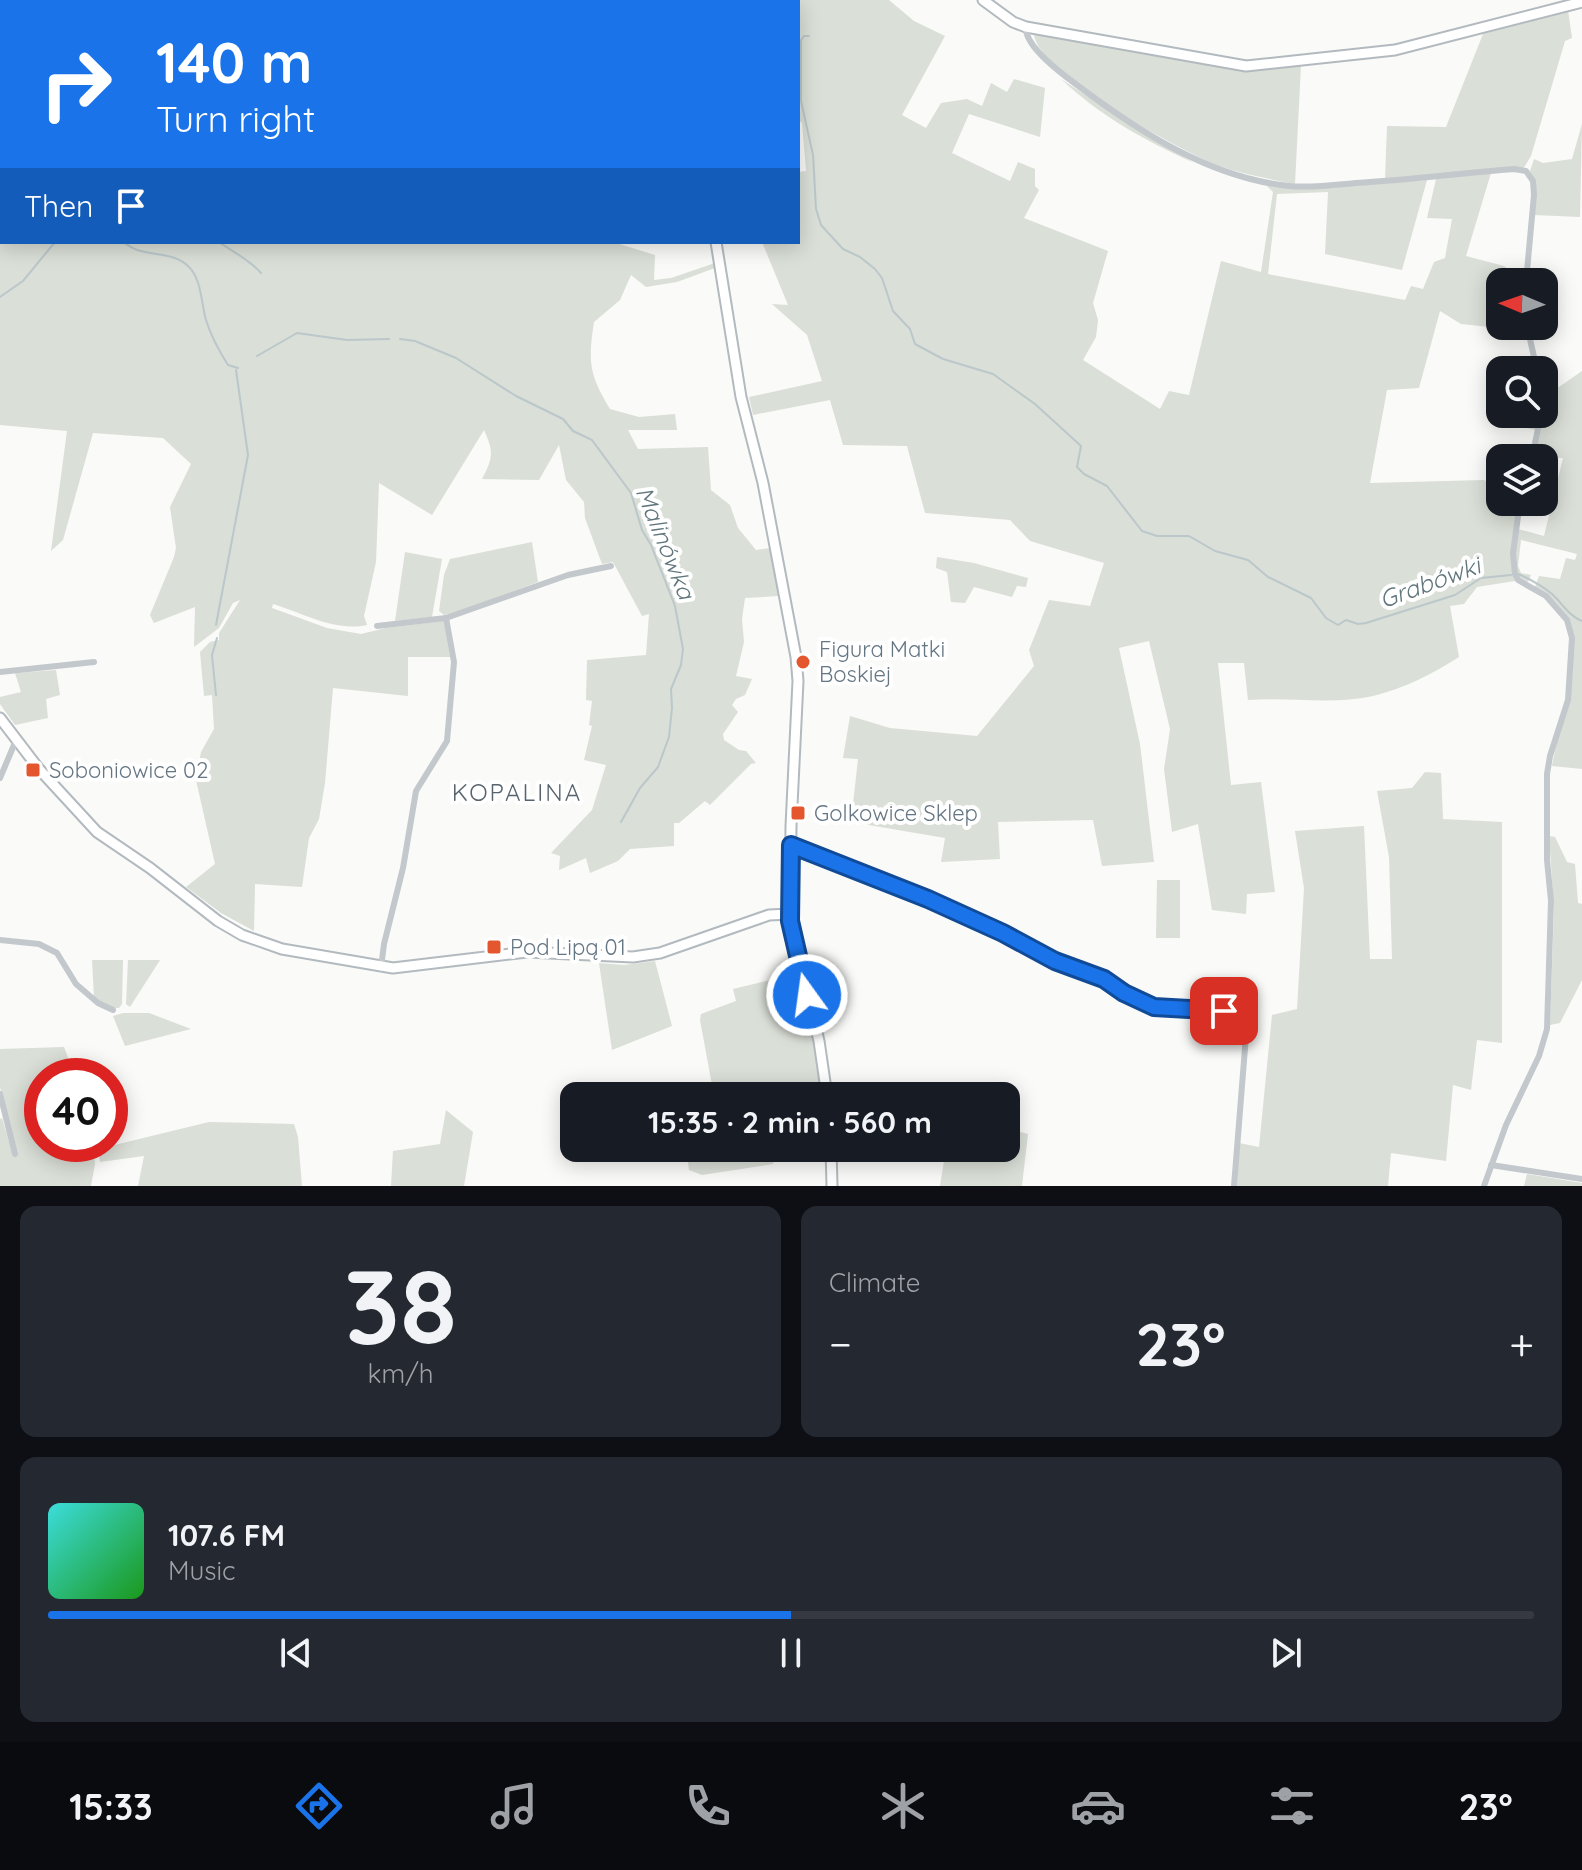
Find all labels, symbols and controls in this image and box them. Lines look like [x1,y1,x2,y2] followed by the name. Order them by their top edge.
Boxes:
[156,27,312,97] text: 140 m
[24,32,128,136] icon: right
[156,96,315,141] text: Turn right
[109,184,153,228] icon: arrive
[24,187,93,225] text: Then
[1486,268,1558,340] north arrow
[1486,268,1558,516] map controls
[1486,356,1558,428] button: search
[1486,444,1558,516] button: layers
[630,482,703,605] water label: Malinówka
[1375,549,1487,614] water label: Grabówki
[819,635,945,688] place label: Figura Matki Boskiej
[794,653,812,671] marker: Figura Matki Boskiej
[49,756,208,784] place label: Soboniowice 02
[24,761,42,779] marker: Soboniowice 02
[452,777,582,807] district label: KOPALINA
[814,799,978,827] place label: Golkowice Sklep
[789,804,807,822] marker: Golkowice Sklep
[510,933,626,961] place label: Pod Lipą 01
[485,938,503,956] marker: Pod Lipą 01
[765,953,849,1037] position arrow
[1190,977,1258,1045] pin
[1202,989,1246,1033] icon: arrive
[24,1058,128,1162] speed limit sign: 40
[648,1103,932,1141] text: 15:35 · 2 min · 560 m
[344,1240,457,1370] text: 38
[829,1266,920,1299] text: Climate
[1136,1306,1226,1381] text: 23°
[829,1316,852,1371] text: −
[1509,1316,1534,1371] text: +
[368,1357,433,1390] text: km/h
[168,1516,285,1554] text: 107.6 FM
[168,1554,236,1587] text: Music
[274,1631,318,1675] icon: previous
[769,1631,813,1675] icon: pause
[1264,1631,1308,1675] icon: next
[291,1778,347,1834] icon: directions
[486,1778,542,1834] icon: music
[680,1778,736,1834] icon: phone
[875,1778,931,1834] icon: climate
[1070,1778,1126,1834] icon: car
[1264,1778,1320,1834] icon: filters
[69,1784,153,1829] text: 15:33
[1459,1784,1513,1829] text: 23°

